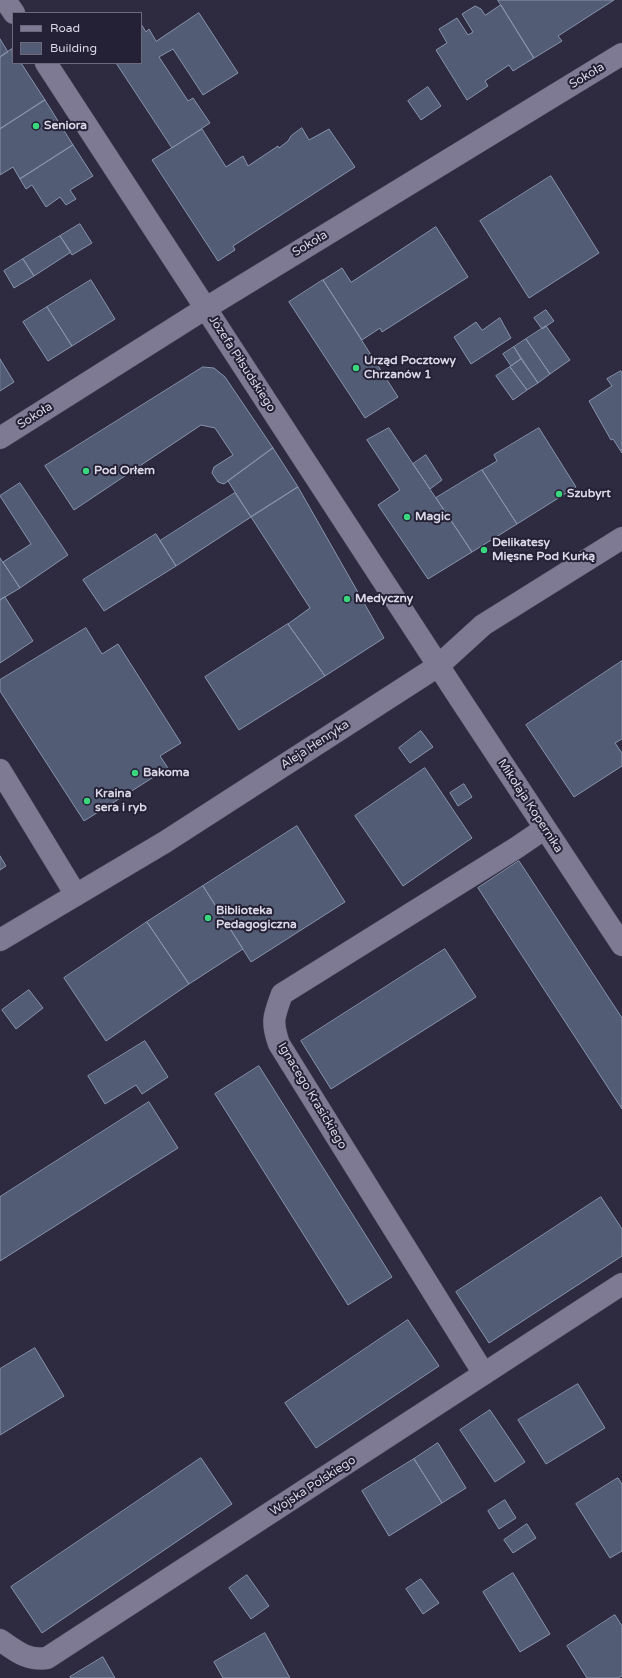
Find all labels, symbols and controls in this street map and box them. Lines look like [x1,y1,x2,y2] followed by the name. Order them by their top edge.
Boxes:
[12,12,142,64] legend
[50,21,80,35] text: Road
[50,41,97,55] text: Building
[567,60,607,92] street label: Sokoła
[44,119,87,133] place label: Seniora
[31,121,41,131] marker: Seniora
[290,228,330,260] street label: Sokoła
[206,313,278,415] street label: Józefa Piłsudskiego
[364,354,456,382] place label: Urząd Pocztowy Chrzanów 1
[351,363,361,373] marker: Urząd Pocztowy Chrzanów 1
[15,400,55,432] street label: Sokoła
[94,464,155,478] place label: Pod Orłem
[81,466,91,476] marker: Pod Orłem
[567,487,611,501] place label: Szubyrt
[554,489,564,499] marker: Szubyrt
[415,510,450,524] place label: Magic
[402,512,412,522] marker: Magic
[492,536,595,564] place label: Delikatesy Mięsne Pod Kurką
[479,545,489,555] marker: Delikatesy Mięsne Pod Kurką
[355,592,413,606] place label: Medyczny
[342,594,352,604] marker: Medyczny
[278,718,352,772] street label: Aleja Henryka
[494,756,566,856] street label: Mikołaja Kopernika
[143,766,190,780] place label: Bakoma
[130,768,140,778] marker: Bakoma
[95,787,147,815] place label: Kraina sera i ryb
[82,796,92,806] marker: Kraina sera i ryb
[216,904,297,932] place label: Biblioteka Pedagogiczna
[203,913,213,923] marker: Biblioteka Pedagogiczna
[274,1040,350,1152] street label: Ignacego Krasickiego
[268,1453,358,1519] street label: Wojska Polskiego

